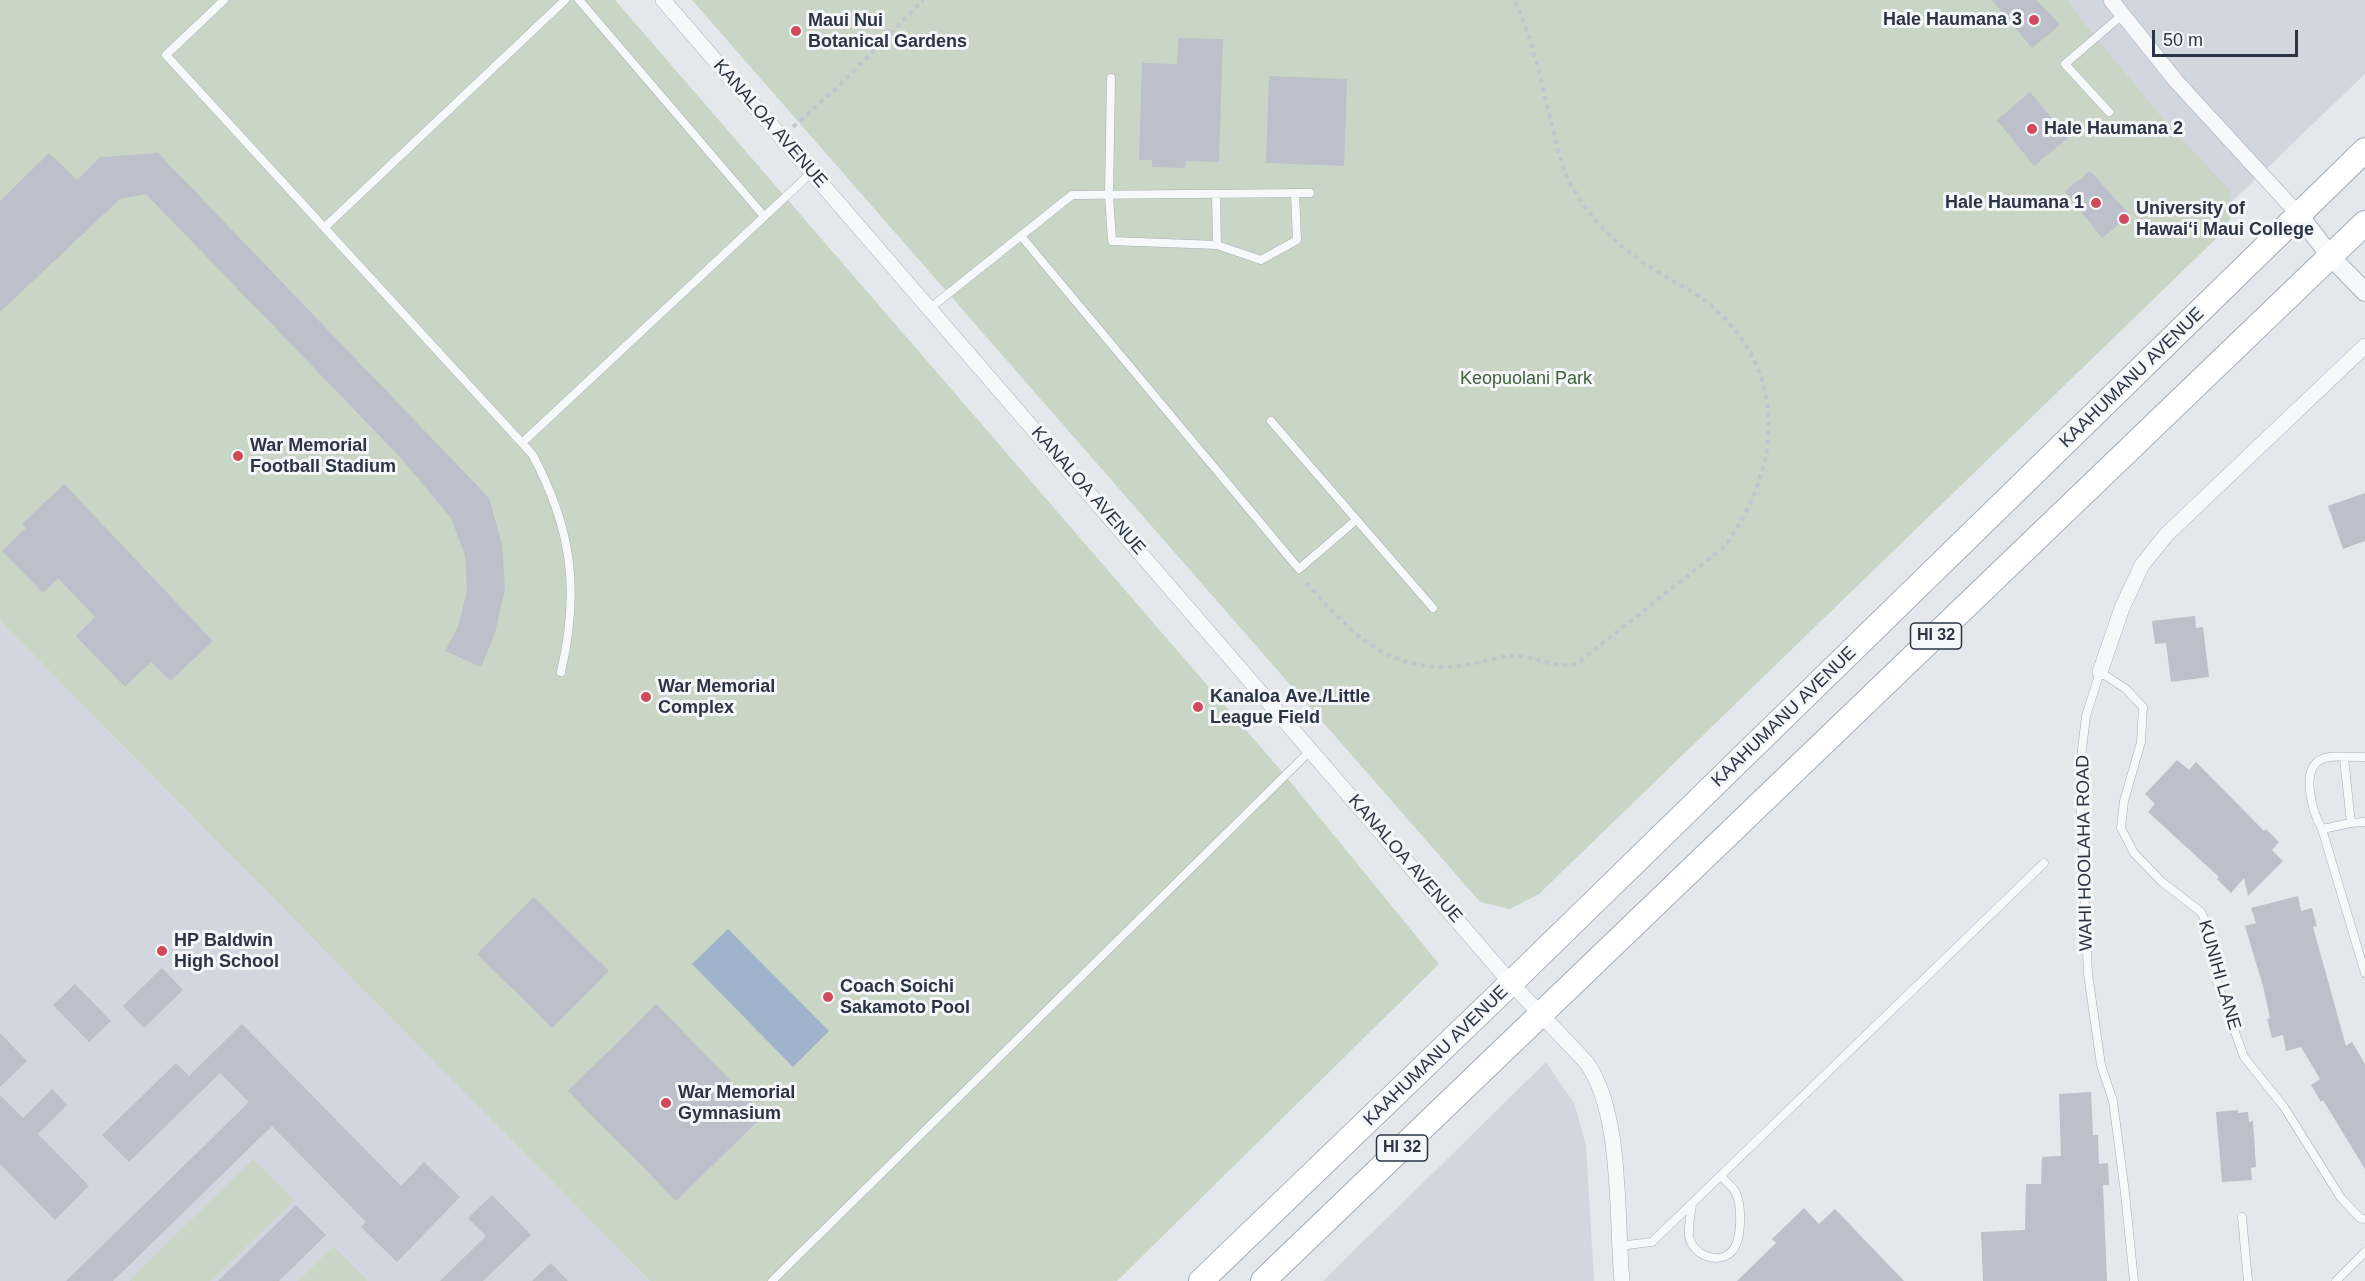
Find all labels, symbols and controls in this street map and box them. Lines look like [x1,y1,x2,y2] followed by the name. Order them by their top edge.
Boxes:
[1883,9,2022,31] place label: Hale Haumana 3
[808,10,967,52] place label: Maui Nui Botanical Gardens
[2027,13,2041,27] marker: Hale Haumana 3
[2155,18,2300,56] scale bar
[789,24,803,38] marker: Maui Nui Botanical Gardens
[2163,30,2203,50] text: 50 m
[708,56,832,192] street label: KANALOA AVENUE
[2044,118,2183,140] place label: Hale Haumana 2
[2025,122,2039,136] marker: Hale Haumana 2
[1945,192,2084,214] place label: Hale Haumana 1
[2089,196,2103,210] marker: Hale Haumana 1
[2136,198,2314,240] place label: University of Hawai‘i Maui College
[2117,212,2131,226] marker: University of Hawai‘i Maui College
[2055,303,2209,453] street label: KAAHUMANU AVENUE
[1460,368,1592,390] park label: Keopuolani Park
[1026,423,1150,559] street label: KANALOA AVENUE
[250,435,396,478] place label: War Memorial Football Stadium
[231,449,245,463] marker: War Memorial Football Stadium
[1910,623,1962,649] road number: HI 32
[1707,642,1861,792] street label: KAAHUMANU AVENUE
[658,676,775,718] place label: War Memorial Complex
[1210,686,1370,728] place label: Kanaloa Ave./Little League Field
[639,690,653,704] marker: War Memorial Complex
[1191,700,1205,714] marker: Kanaloa Ave./Little League Field
[2072,755,2098,951] street label: WAHI HOOLAHA ROAD
[1343,791,1467,927] street label: KANALOA AVENUE
[2193,918,2245,1032] street label: KUNIHI LANE
[174,930,279,972] place label: HP Baldwin High School
[155,944,169,958] marker: HP Baldwin High School
[840,976,970,1018] place label: Coach Soichi Sakamoto Pool
[1359,981,1513,1131] street label: KAAHUMANU AVENUE
[821,990,835,1004] marker: Coach Soichi Sakamoto Pool
[678,1082,795,1124] place label: War Memorial Gymnasium
[659,1096,673,1110] marker: War Memorial Gymnasium
[1376,1135,1428,1161] road number: HI 32

